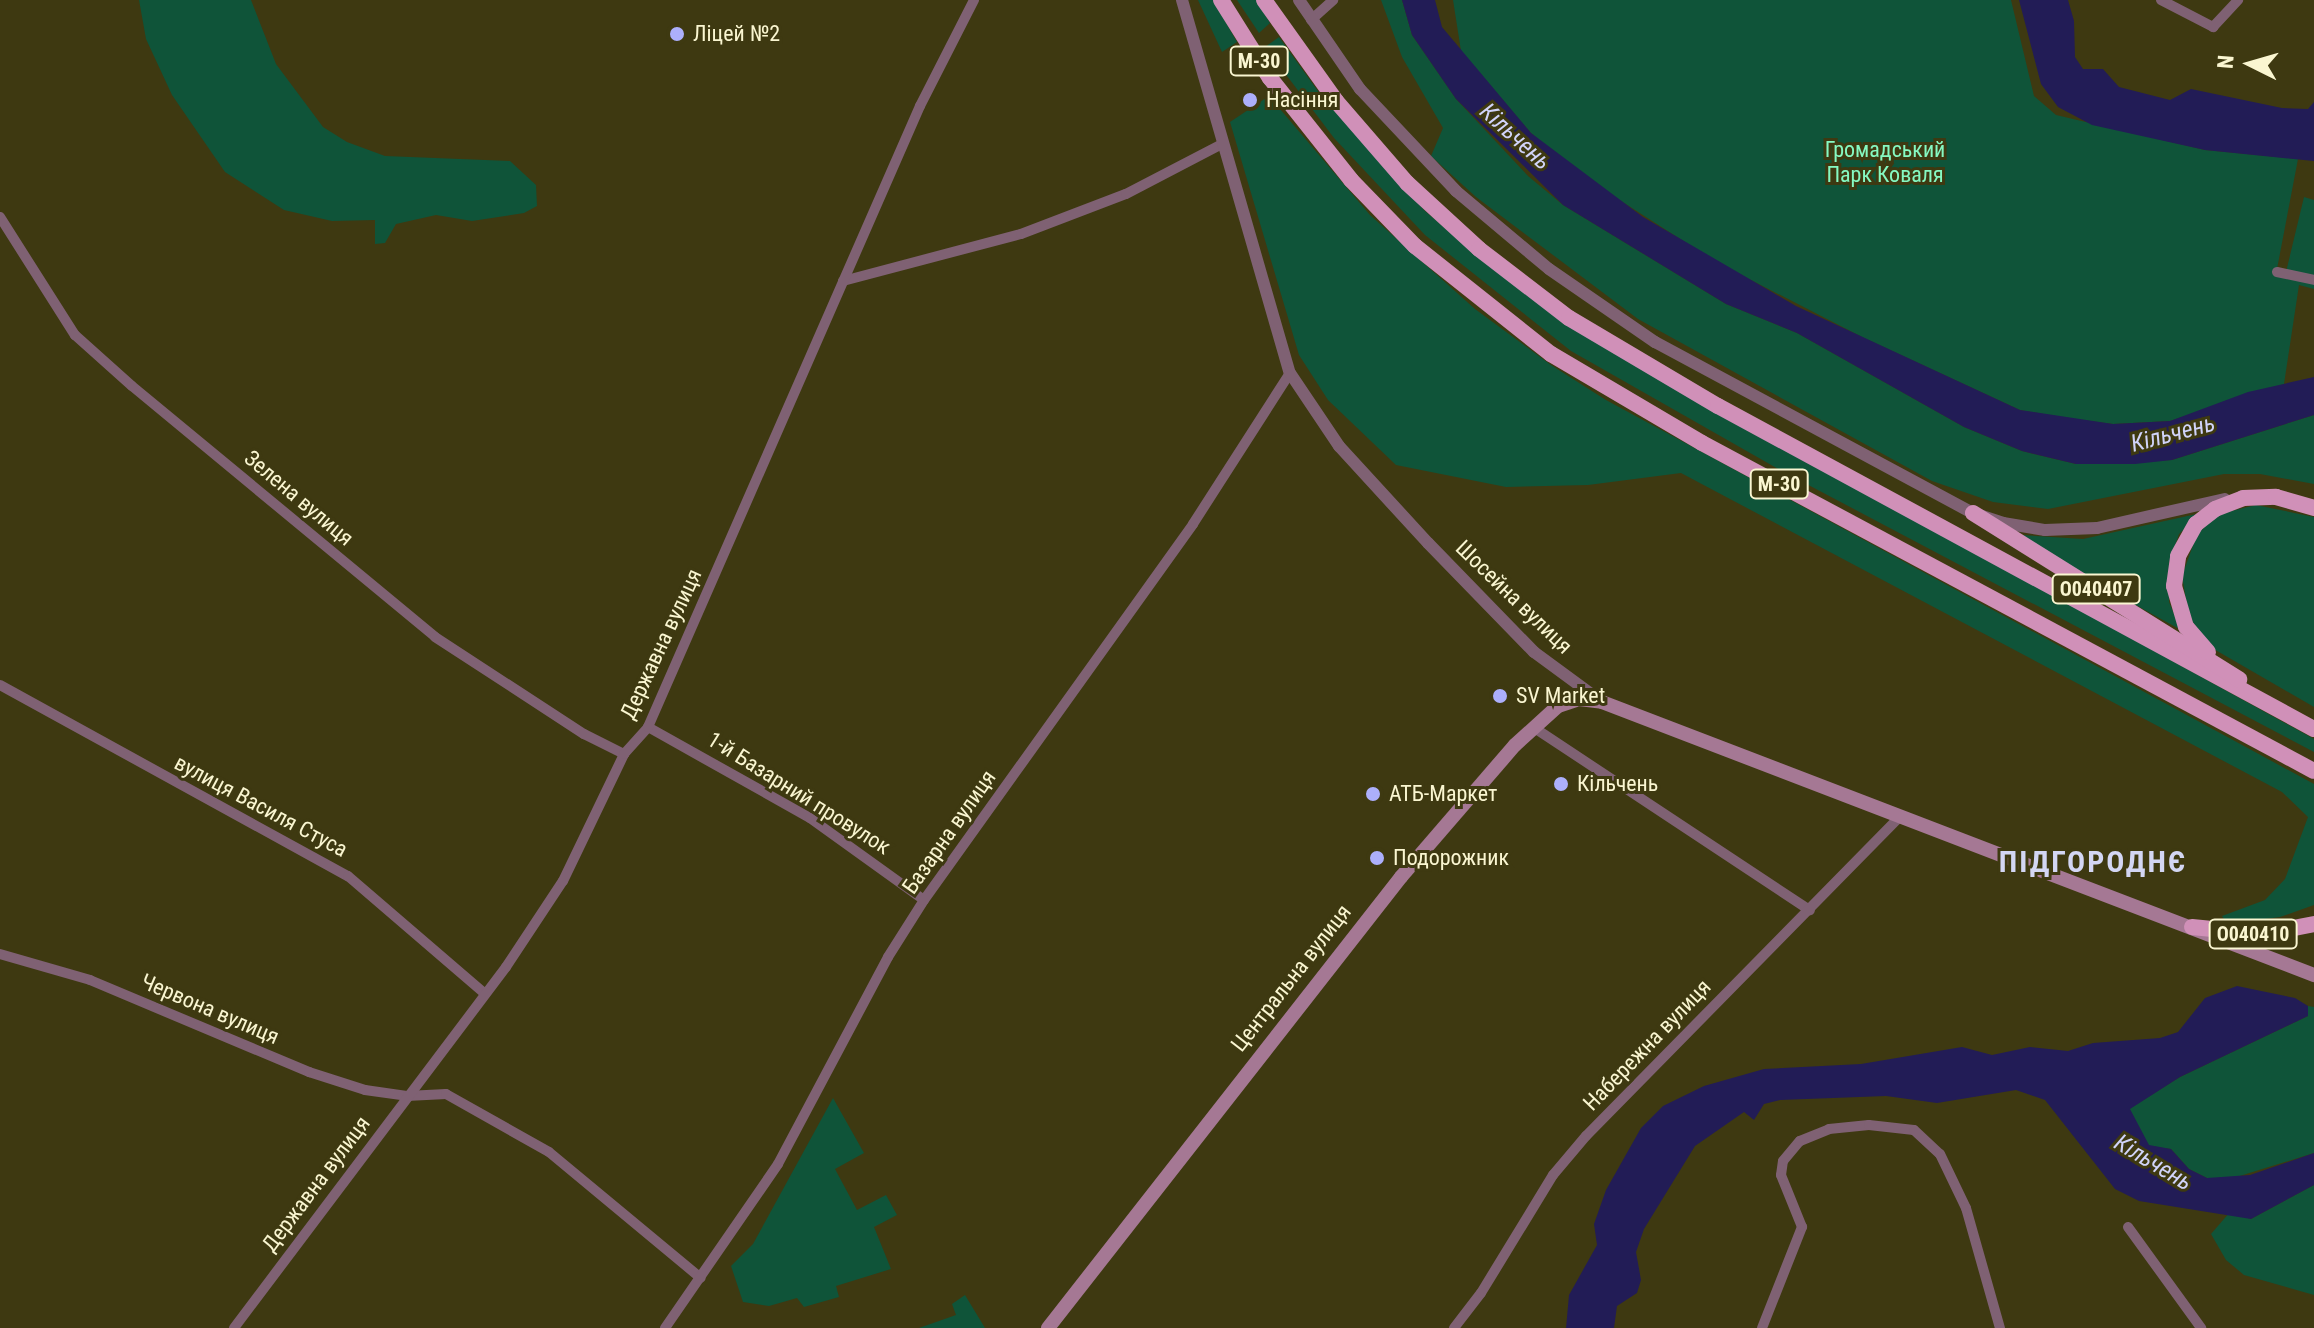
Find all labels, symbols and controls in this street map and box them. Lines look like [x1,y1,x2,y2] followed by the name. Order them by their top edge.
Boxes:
[693,21,780,47] place label: Ліцей №2
[2210,24,2290,104] north arrow
[668,25,686,43] marker: Ліцей №2
[1229,45,1289,77] road number: М-30
[2213,54,2239,70] text: N
[1266,87,1338,113] place label: Насіння
[1241,91,1259,109] marker: Насіння
[1473,98,1557,176] water label: Кільчень
[1825,136,1945,188] park label: Громадський Парк Коваля
[2128,409,2218,459] water label: Кільчень
[239,445,359,551] street label: Зелена вулиця
[1749,468,1809,500] road number: М-30
[1450,535,1578,659] street label: Шосейна вулиця
[615,565,707,723] street label: Державна вулиця
[2050,573,2142,605] road number: О040407
[1516,683,1605,709] place label: SV Market
[1491,687,1509,705] marker: SV Market
[703,726,895,860] street label: 1-й Базарний провулок
[170,749,352,863] street label: вулиця Василя Стуса
[897,765,1001,899] street label: Базарна вулиця
[1577,771,1658,797] place label: Кільчень
[1552,775,1570,793] marker: Кільчень
[1389,781,1497,807] place label: АТБ-Маркет
[1364,785,1382,803] marker: АТБ-Маркет
[1999,844,2187,880] district label: ПІДГОРОДНЄ
[1393,845,1509,871] place label: Подорожник
[1368,849,1386,867] marker: Подорожник
[1225,899,1357,1057] street label: Центральна вулиця
[2207,918,2299,950] road number: О040410
[137,968,283,1050] street label: Червона вулиця
[1578,974,1716,1116] street label: Набережна вулиця
[256,1111,376,1257] street label: Державна вулиця
[2109,1128,2197,1198] water label: Кільчень

